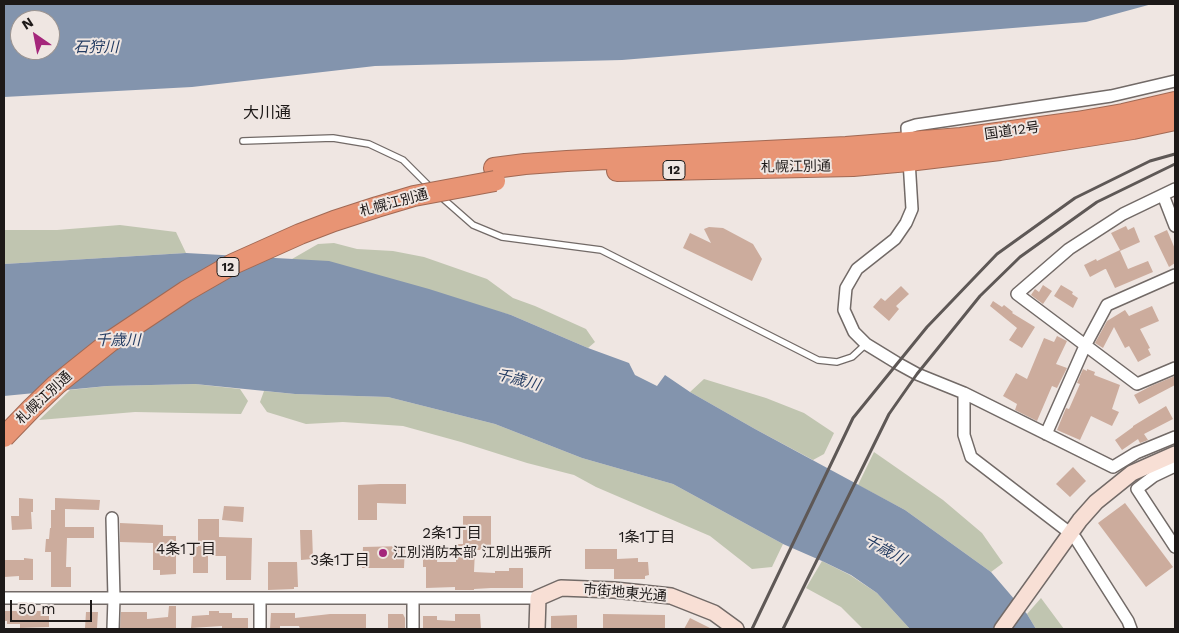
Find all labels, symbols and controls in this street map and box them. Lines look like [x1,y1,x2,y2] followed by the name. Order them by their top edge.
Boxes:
[10,10,60,60] north arrow
[19,14,36,33] text: N
[74,39,118,57] water label: 石狩川
[243,103,291,123] district label: 大川通
[983,119,1041,143] street label: 国道12号
[761,158,831,176] street label: 札幌江別通
[663,160,685,180] road number: 12
[358,186,430,220] street label: 札幌江別通
[217,258,239,276] road number: 12
[96,332,140,350] water label: 千歳川
[494,365,542,395] water label: 千歳川
[13,368,75,428] street label: 札幌江別通
[422,525,482,543] district label: 2条1丁目
[619,529,675,547] district label: 1条1丁目
[861,531,909,569] water label: 千歳川
[156,541,216,559] district label: 4条1丁目
[393,545,552,561] place label: 江別消防本部 江別出張所
[377,547,389,559] marker: 江別消防本部 江別出張所
[310,552,370,570] district label: 3条1丁目
[582,581,668,605] street label: 市街地東光通
[12,590,95,622] scale bar
[18,600,55,618] text: 50 m

